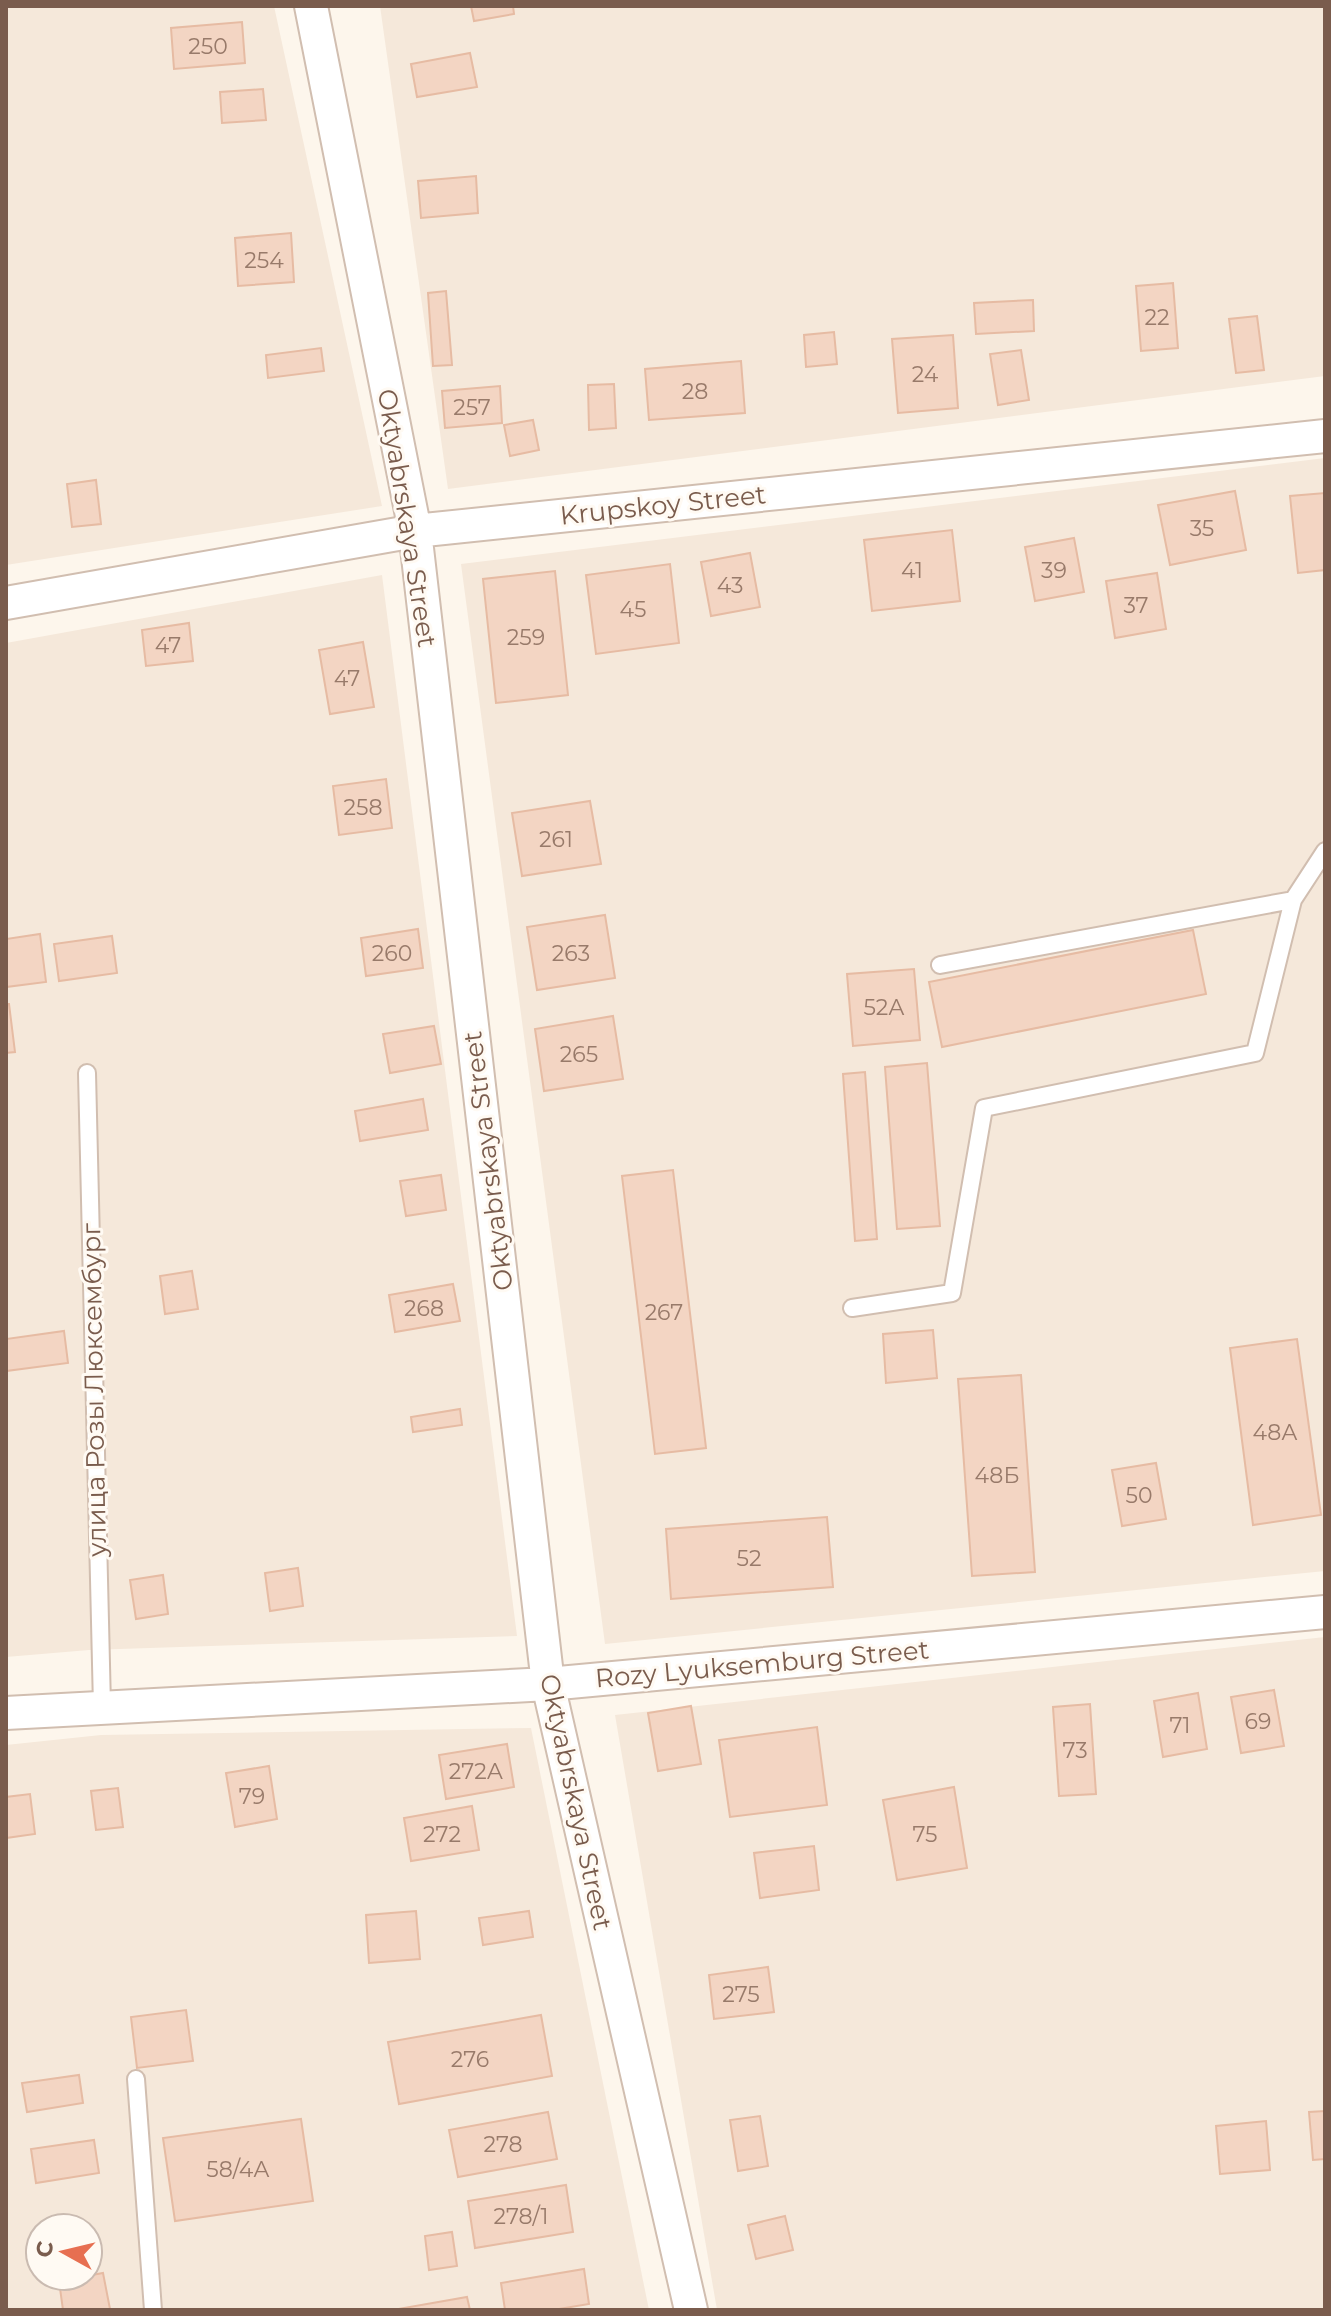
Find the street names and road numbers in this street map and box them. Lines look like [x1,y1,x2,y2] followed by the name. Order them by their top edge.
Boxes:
[371,387,443,649] street label: Oktyabrskaya Street
[558,478,768,532] street label: Krupskoy Street
[456,1029,520,1293] street label: Oktyabrskaya Street
[75,1222,113,1558] street label: улица Розы Люксембург
[594,1633,930,1695] street label: Rozy Lyuksemburg Street
[533,1671,619,1933] street label: Oktyabrskaya Street

